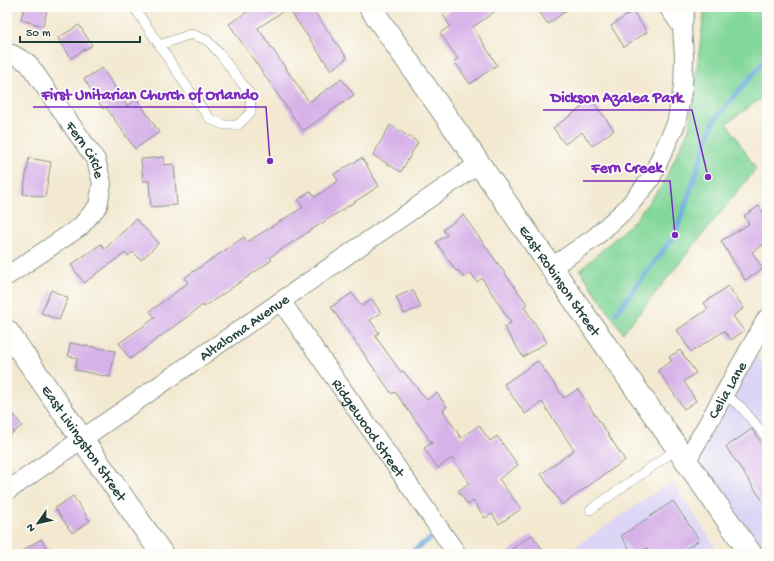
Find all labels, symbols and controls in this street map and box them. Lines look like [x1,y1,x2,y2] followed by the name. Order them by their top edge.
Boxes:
[20,18,140,44] scale bar
[26,27,51,41] text: 50 m
[33,79,266,107] callout: First Unitarian Church of Orlando
[543,82,692,110] callout: Dickson Azalea Park
[41,86,259,106] text: First Unitarian Church of Orlando
[549,90,685,109] text: Dickson Azalea Park
[60,118,107,181] street label: Fern Circle
[583,153,670,181] callout: Fern Creek
[590,160,665,179] text: Fern Creek
[514,223,605,342] street label: East Robinson Street
[196,291,293,366] street label: Altaloma Avenue
[705,359,752,423] street label: Celia Lane
[327,376,409,483] street label: Ridgewood Street
[36,382,131,507] street label: East Livingston Street
[18,503,58,543] north arrow
[24,521,38,534] text: N

